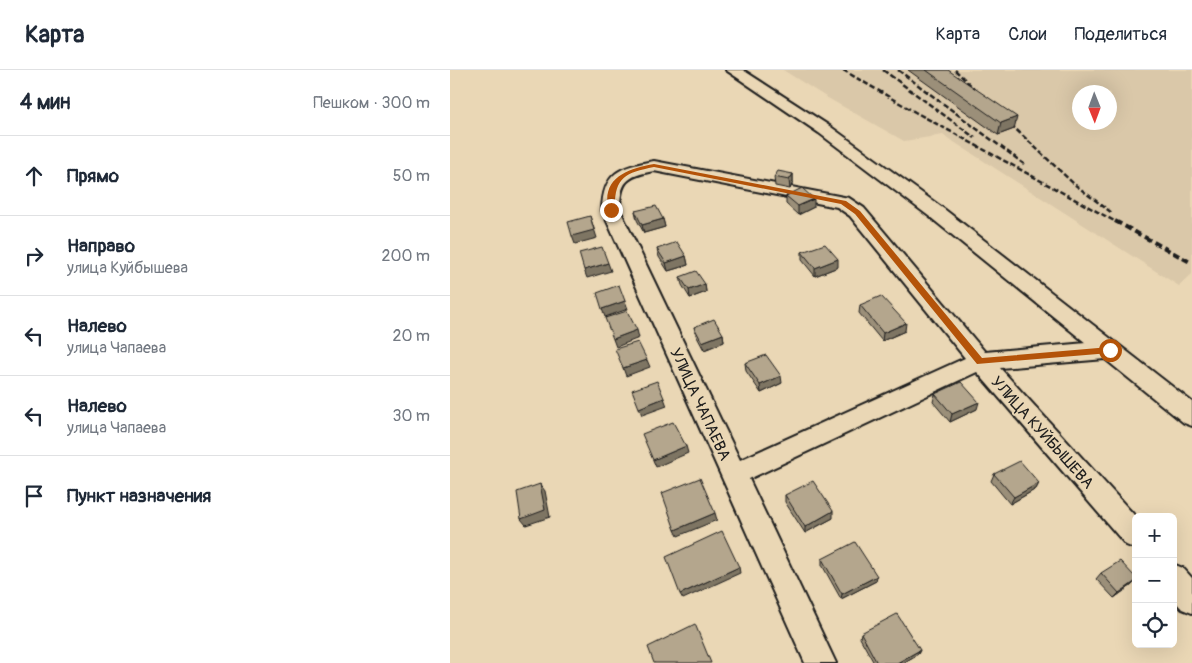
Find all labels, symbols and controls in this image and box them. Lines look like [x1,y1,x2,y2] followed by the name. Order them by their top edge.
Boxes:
[25,20,84,49] text: Карта
[936,23,980,46] text: Карта
[1008,23,1046,46] text: Слои
[1074,23,1167,46] text: Поделиться
[1072,85,1117,130] north arrow
[20,89,70,116] text: 4 мин
[313,93,430,113] text: Пешком · 300 m
[20,162,48,190] icon: ahead
[67,164,119,188] text: Прямо
[393,166,430,186] text: 50 m
[600,199,623,222] route end
[67,234,135,258] text: Направо
[20,242,48,270] icon: right
[382,246,430,266] text: 200 m
[67,258,188,278] text: улица Куйбышева
[67,314,127,338] text: Налево
[20,322,48,350] icon: left
[392,326,430,346] text: 20 m
[67,338,166,358] text: улица Чапаева
[1099,339,1122,362] route start
[665,345,735,464] street label: УЛИЦА ЧАПАЕВА
[987,372,1098,493] street label: УЛИЦА КУЙБЫШЕВА
[67,394,127,418] text: Налево
[20,402,48,430] icon: left
[392,406,430,426] text: 30 m
[67,418,166,438] text: улица Чапаева
[20,482,48,510] icon: arrive
[67,484,211,508] text: Пункт назначения
[1132,513,1177,648] map controls
[1132,513,1177,558] button: +
[1132,558,1177,603] button: −
[1132,603,1177,648] button: locate

